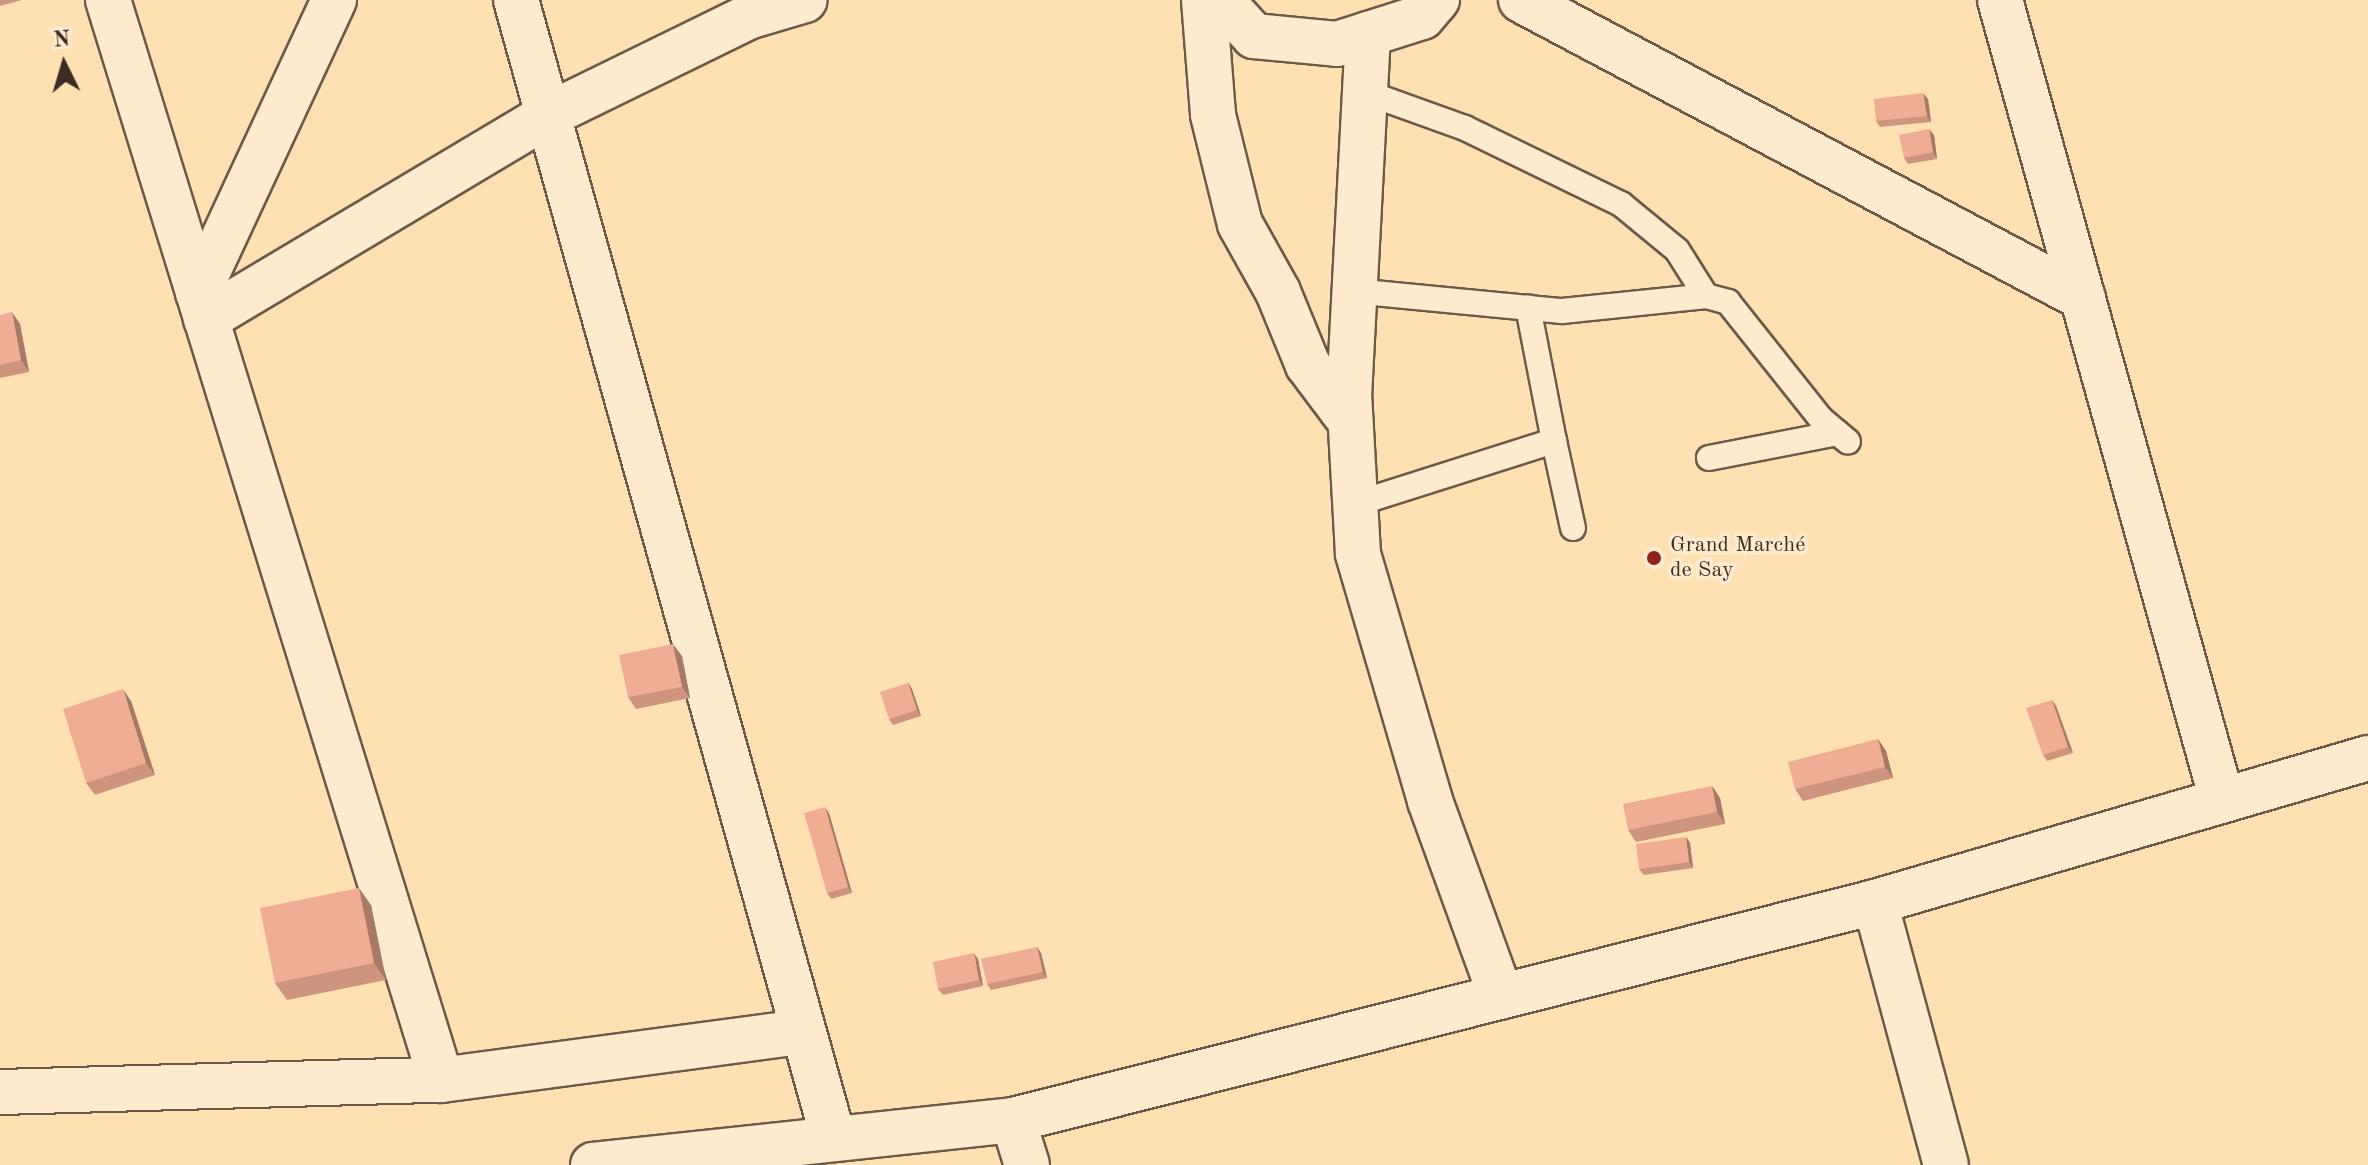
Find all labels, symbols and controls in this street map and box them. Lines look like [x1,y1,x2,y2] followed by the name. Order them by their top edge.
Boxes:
[24,24,104,104] north arrow
[53,28,71,52] text: N
[1670,532,1805,584] place label: Grand Marché de Say
[1645,549,1663,567] marker: Grand Marché de Say

